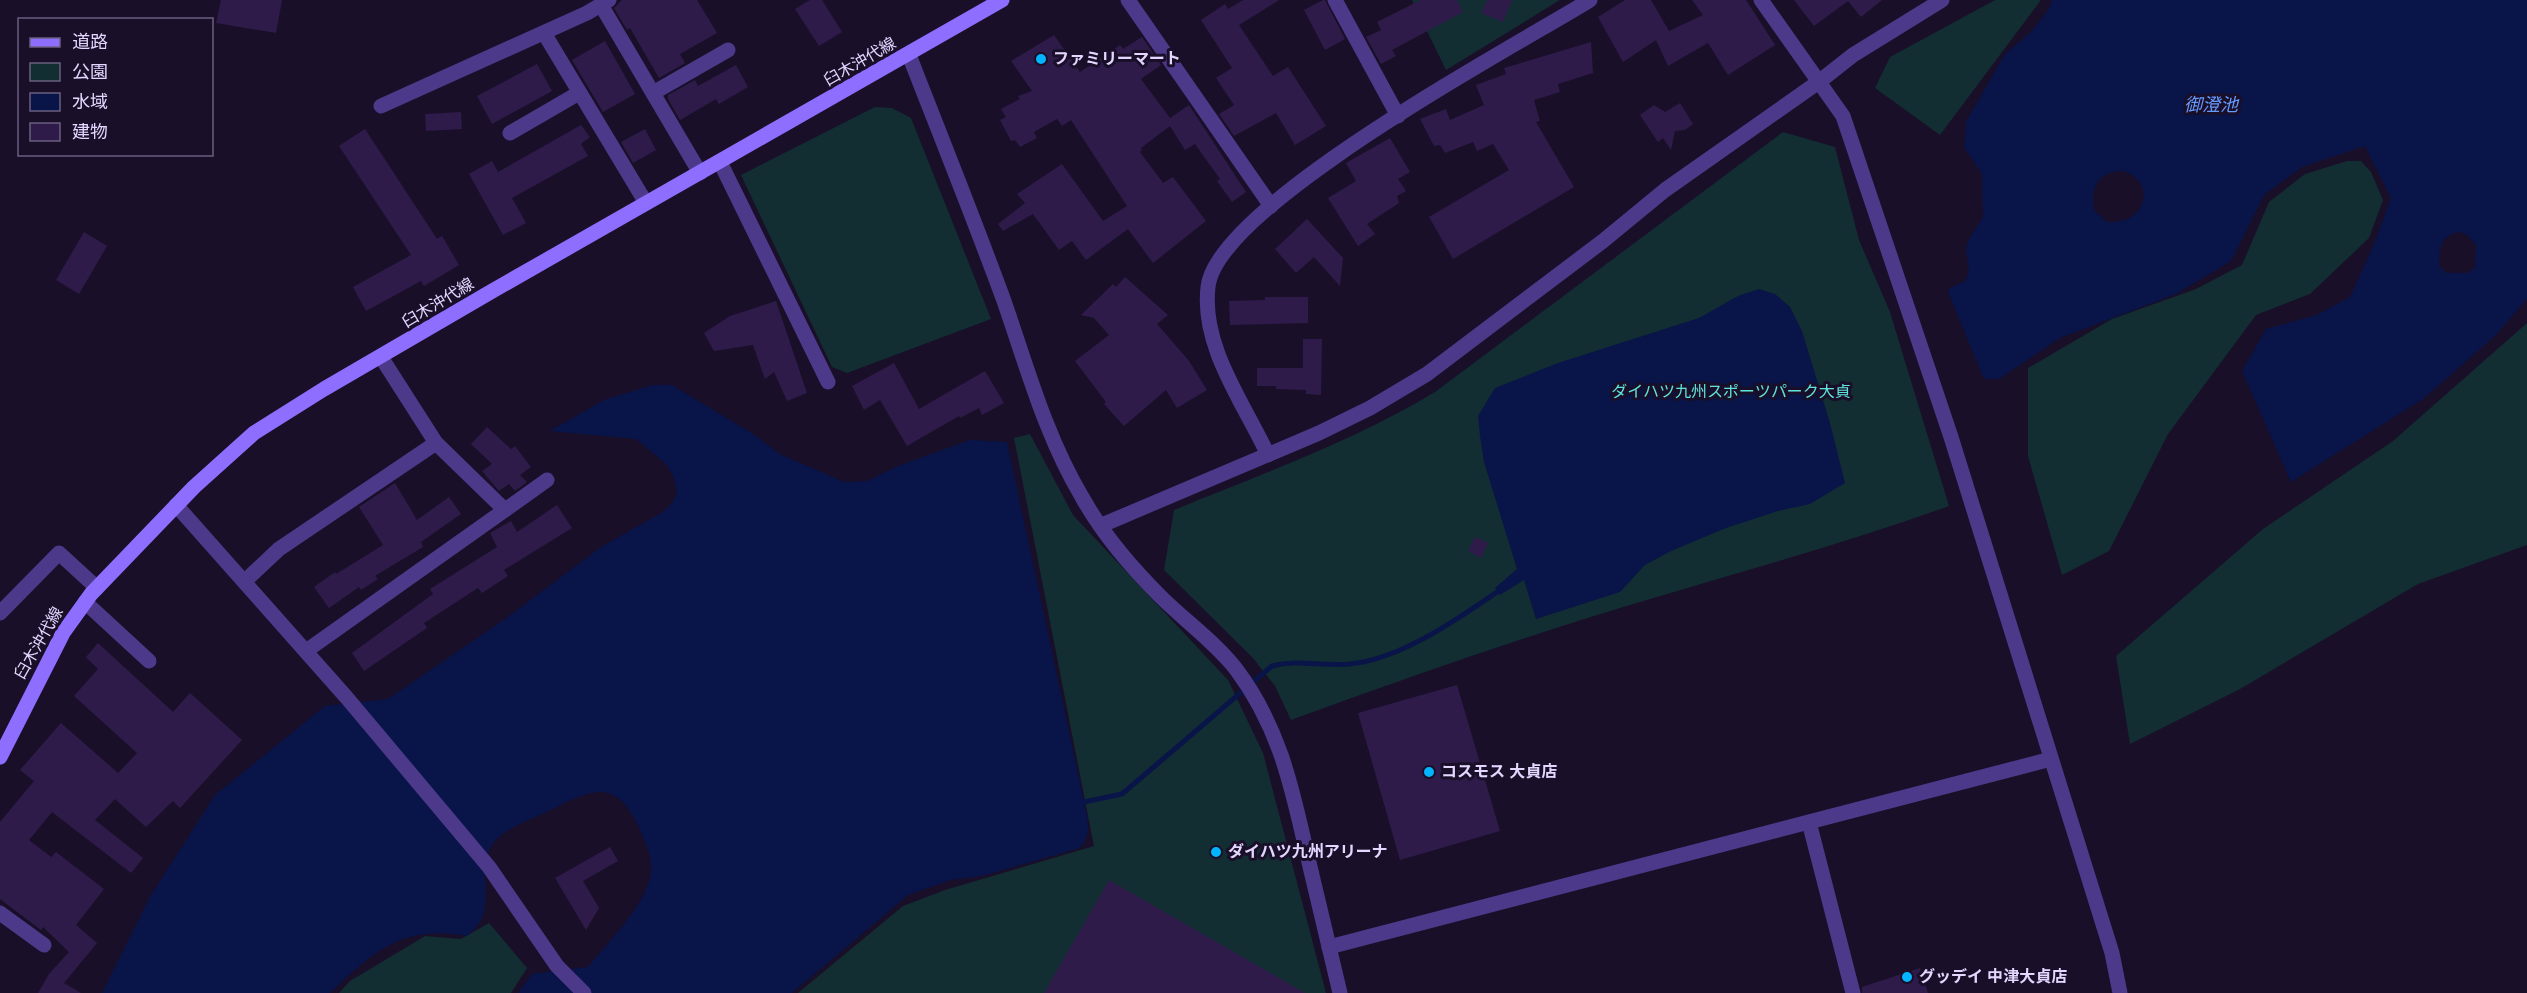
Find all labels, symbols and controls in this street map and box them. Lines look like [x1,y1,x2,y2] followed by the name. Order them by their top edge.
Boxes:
[18,18,213,156] legend
[72,30,108,54] text: 道路
[820,32,900,92] street label: 臼木沖代線
[1053,48,1181,70] place label: ファミリーマート
[1034,52,1048,66] marker: ファミリーマート
[72,60,108,84] text: 公園
[72,90,108,114] text: 水域
[2184,93,2240,117] water label: 御澄池
[72,120,108,144] text: 建物
[398,273,478,333] street label: 臼木沖代線
[1611,381,1851,403] park label: ダイハツ九州スポーツパーク大貞
[9,603,69,683] street label: 臼木沖代線
[1441,761,1557,783] place label: コスモス 大貞店
[1422,765,1436,779] marker: コスモス 大貞店
[1228,841,1388,863] place label: ダイハツ九州アリーナ
[1209,845,1223,859] marker: ダイハツ九州アリーナ
[1919,966,2067,988] place label: グッデイ 中津大貞店
[1900,970,1914,984] marker: グッデイ 中津大貞店

